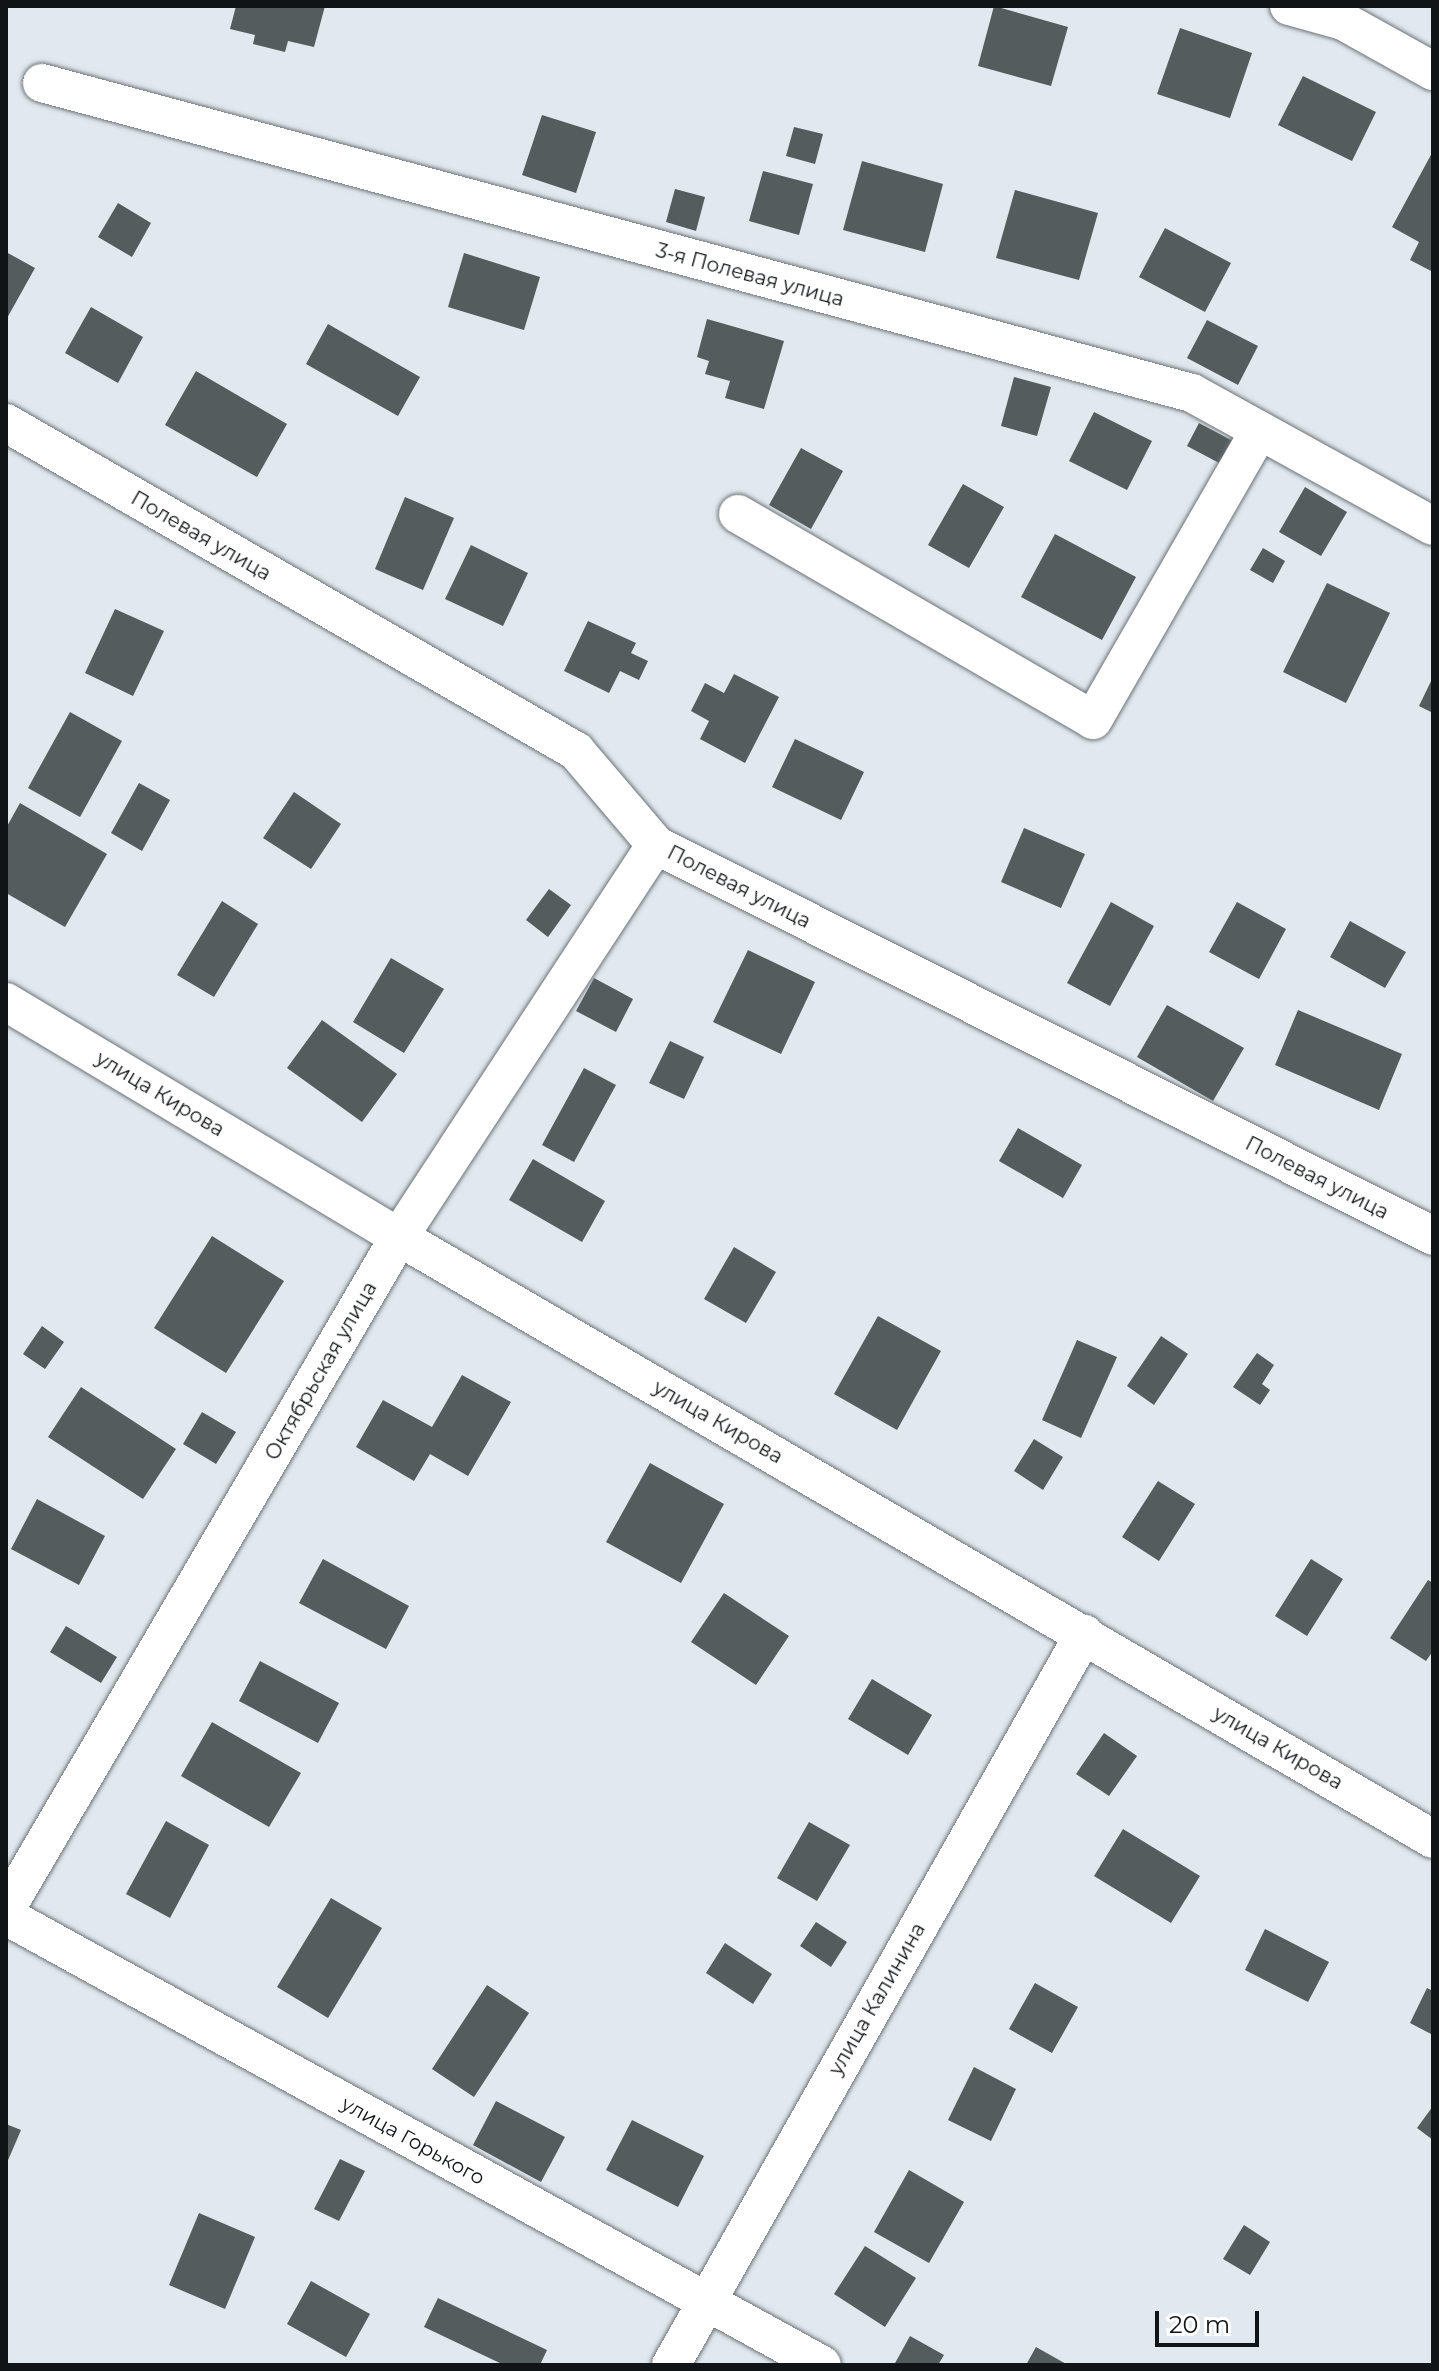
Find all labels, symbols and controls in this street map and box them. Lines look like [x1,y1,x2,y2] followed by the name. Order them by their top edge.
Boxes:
[653,238,847,312] street label: 3-я Полевая улица
[127,486,275,586] street label: Полевая улица
[663,840,815,934] street label: Полевая улица
[91,1046,229,1142] street label: улица Кирова
[1241,1131,1393,1225] street label: Полевая улица
[260,1277,382,1465] street label: Октябрьская улица
[649,1375,787,1469] street label: улица Кирова
[1209,1701,1347,1795] street label: улица Кирова
[824,1919,930,2079] street label: улица Калинина
[337,2092,489,2190] street label: улица Горького
[1159,2295,1263,2345] scale bar
[1169,2310,1230,2339] text: 20 m

